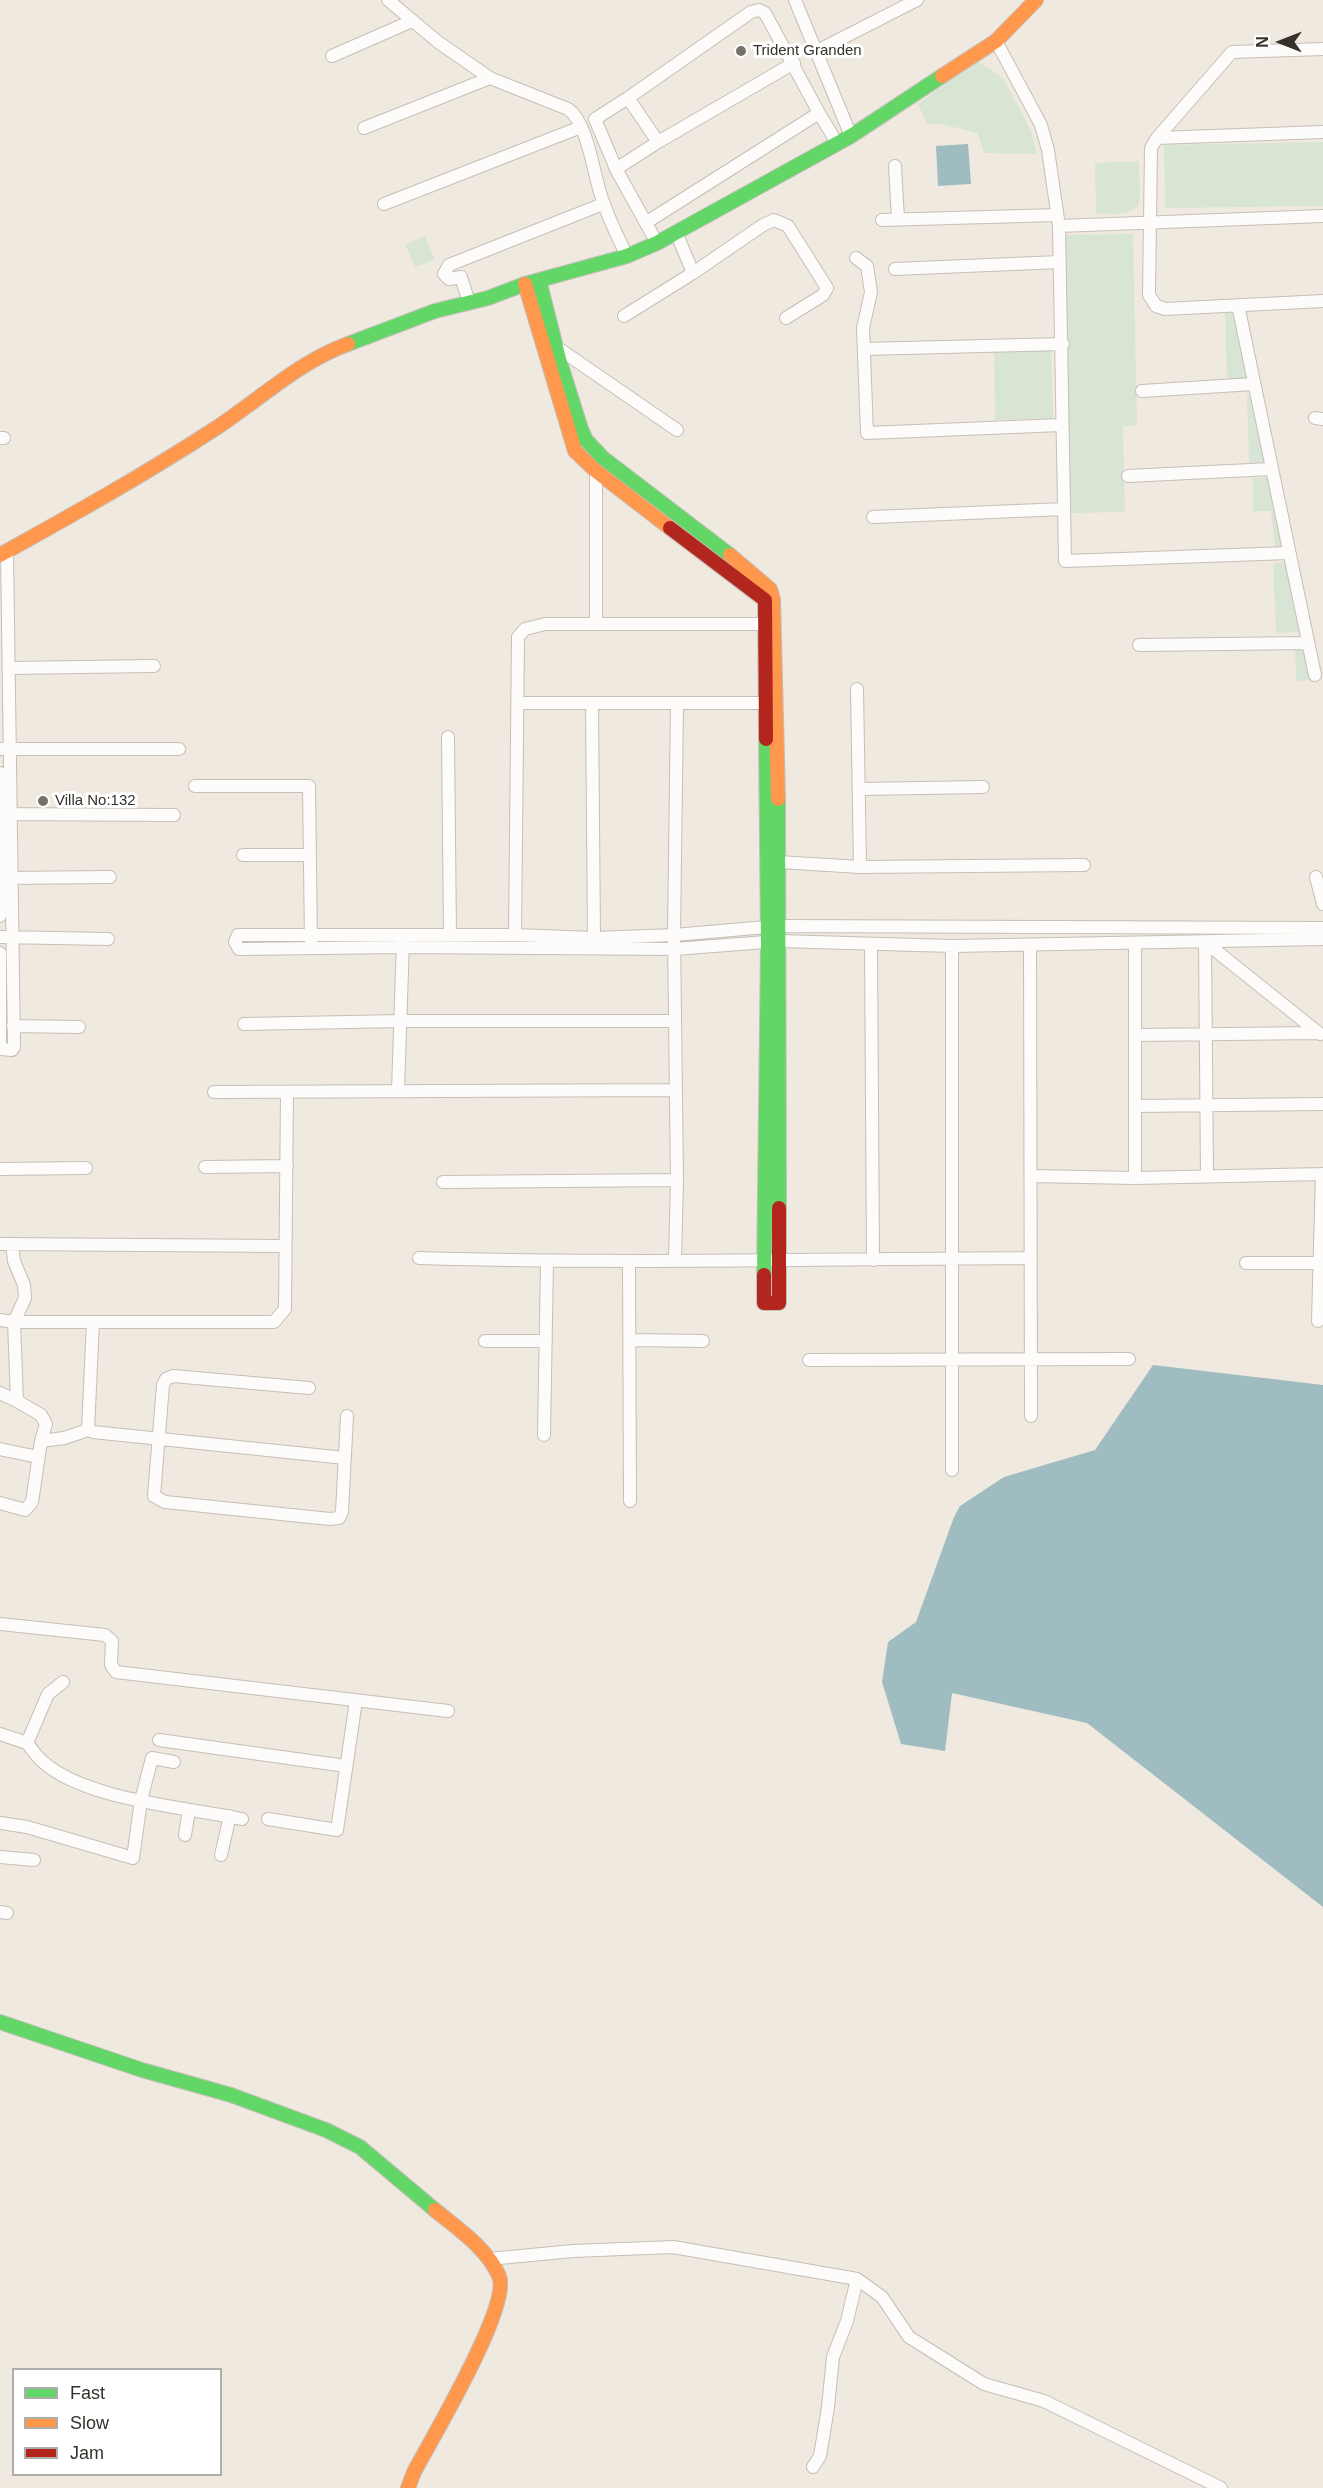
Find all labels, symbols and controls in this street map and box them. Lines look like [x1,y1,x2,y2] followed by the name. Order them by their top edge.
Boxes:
[1251,12,1311,72] north arrow
[1254,36,1271,48] text: N
[753,42,862,60] place label: Trident Granden
[734,44,748,58] marker: Trident Granden
[55,792,136,810] place label: Villa No:132
[36,794,50,808] marker: Villa No:132
[12,2368,222,2476] legend
[70,2383,105,2403] text: Fast
[70,2413,109,2433] text: Slow
[70,2443,104,2463] text: Jam

